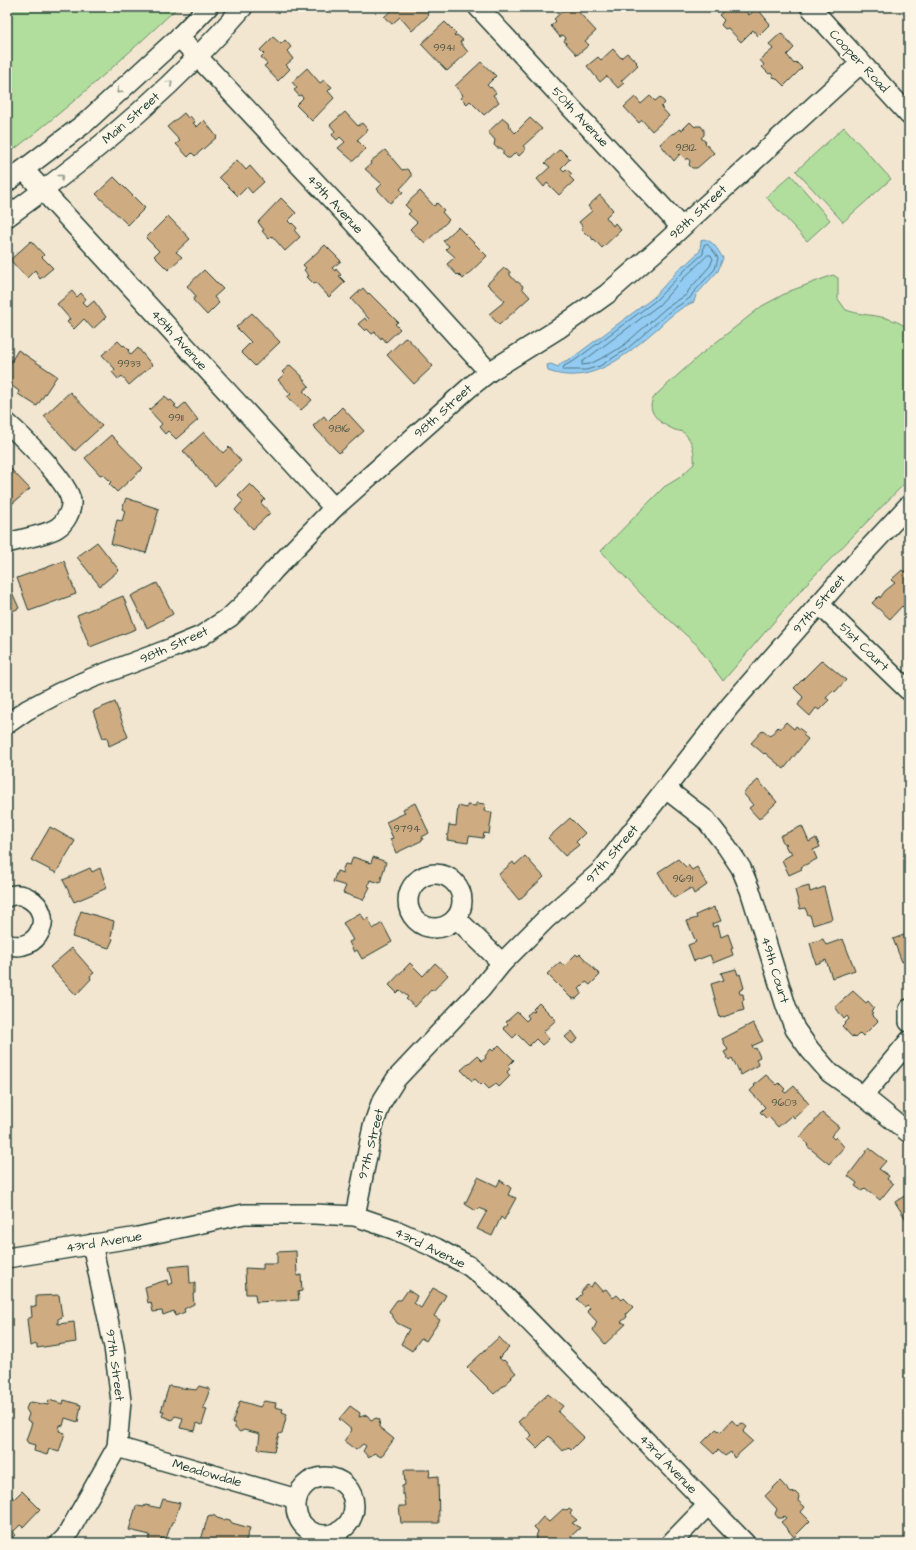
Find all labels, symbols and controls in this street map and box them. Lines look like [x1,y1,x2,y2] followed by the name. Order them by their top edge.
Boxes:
[825,25,893,97] street label: Cooper Road
[433,40,455,55] house number: 9941
[165,81,173,88] one-way arrow
[547,83,613,151] street label: 50th Avenue
[116,86,124,94] one-way arrow
[98,87,164,148] street label: Main Street
[675,140,697,155] house number: 9812
[303,170,367,238] street label: 49th Avenue
[56,175,63,182] one-way arrow
[665,180,731,243] street label: 98th Street
[147,306,211,374] street label: 48th Avenue
[117,356,141,371] house number: 9933
[410,379,477,442] street label: 98th Street
[168,410,184,425] house number: 9911
[328,421,350,436] house number: 9816
[788,570,850,637] street label: 97th Street
[835,619,894,676] street label: 51st Court
[137,622,212,668] street label: 98th Street
[581,820,643,887] street label: 97th Street
[394,821,421,836] house number: 9794
[673,871,694,886] house number: 9691
[756,935,794,1006] street label: 49th Court
[771,1095,797,1110] house number: 9603
[354,1106,389,1181] street label: 97th Street
[392,1223,468,1273] street label: 43rd Avenue
[65,1227,143,1257] street label: 43rd Avenue
[101,1328,129,1403] street label: 97th Street
[635,1430,701,1498] street label: 43rd Avenue
[170,1455,244,1491] street label: Meadowdale

